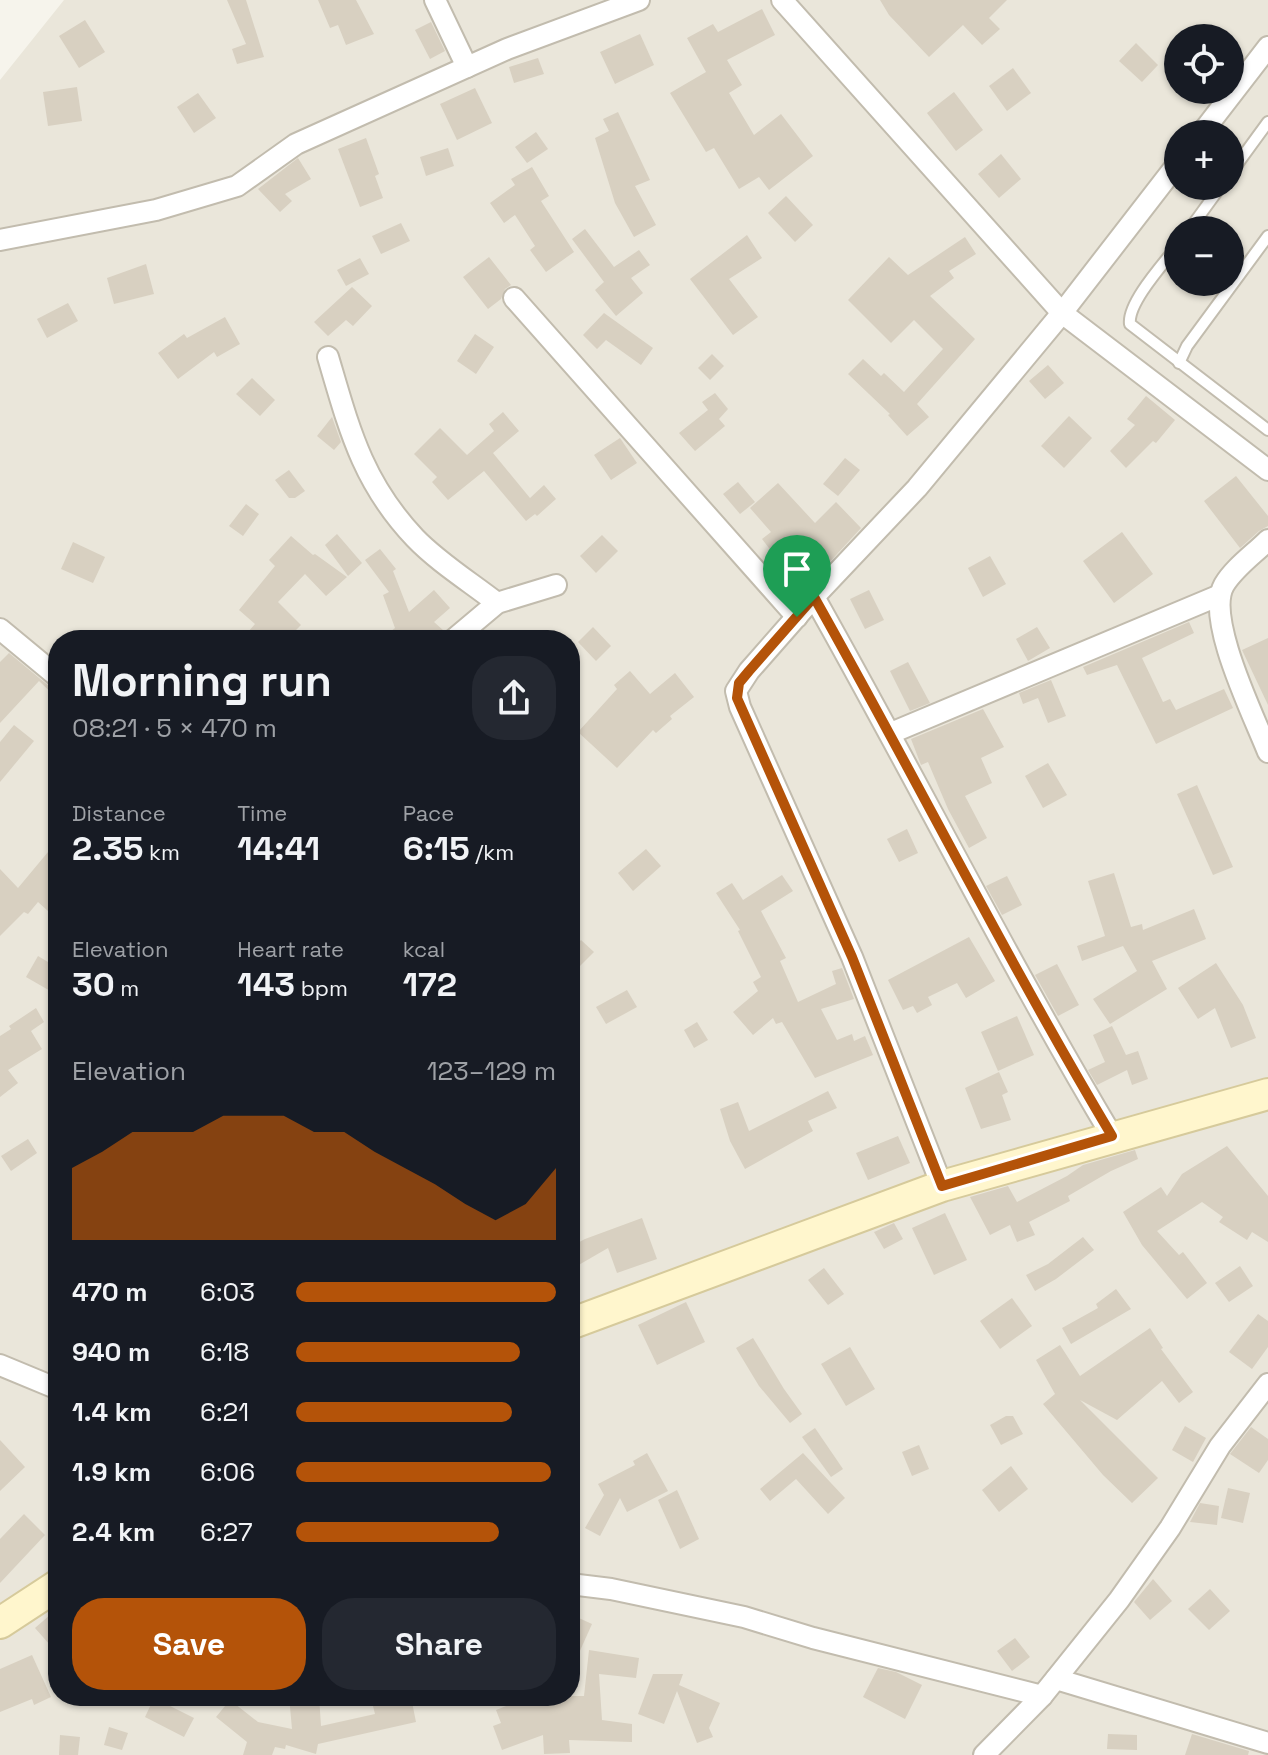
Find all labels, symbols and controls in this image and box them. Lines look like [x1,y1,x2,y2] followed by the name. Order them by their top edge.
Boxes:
[1164,24,1244,296] map controls
[1164,24,1244,104] button: locate
[1164,120,1244,200] button: +
[1164,216,1244,296] button: −
[763,535,831,617] pin
[775,547,819,591] icon: arrive
[72,653,332,709] text: Morning run
[472,656,556,740] button: share
[72,711,277,745] text: 08:21 · 5 × 470 m
[72,799,166,827] text: Distance
[237,799,287,827] text: Time
[403,799,454,827] text: Pace
[72,827,143,870] text: 2.35
[237,827,320,870] text: 14:41
[403,827,470,870] text: 6:15
[143,838,180,866] text: km
[470,838,514,866] text: /km
[72,935,168,963] text: Elevation
[237,935,344,963] text: Heart rate
[403,935,445,963] text: kcal
[72,963,115,1006] text: 30
[237,963,295,1006] text: 143
[403,963,457,1006] text: 172
[115,974,139,1002] text: m
[295,974,348,1002] text: bpm
[72,1054,186,1088] text: Elevation
[427,1054,556,1088] text: 123–129 m
[72,1275,147,1309] text: 470 m
[200,1275,255,1309] text: 6:03
[72,1335,150,1369] text: 940 m
[200,1335,250,1369] text: 6:18
[72,1395,152,1429] text: 1.4 km
[200,1395,249,1429] text: 6:21
[72,1455,151,1489] text: 1.9 km
[200,1455,255,1489] text: 6:06
[72,1515,155,1549] text: 2.4 km
[200,1515,253,1549] text: 6:27
[72,1598,306,1690] button: Save
[322,1598,556,1690] button: Share

